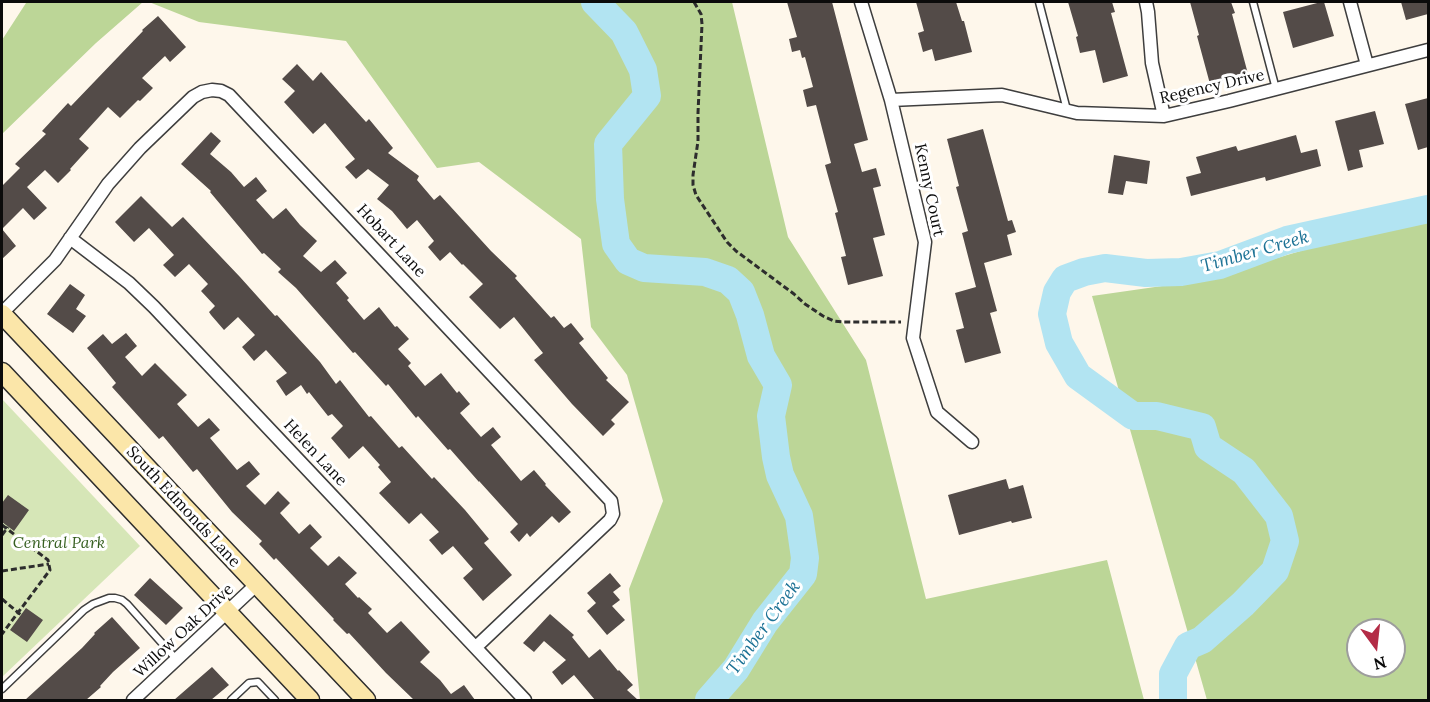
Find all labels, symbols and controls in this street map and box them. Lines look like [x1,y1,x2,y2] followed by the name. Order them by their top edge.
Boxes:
[1158,66,1266,108] street label: Regency Drive
[910,142,948,238] street label: Kenny Court
[352,201,430,281] street label: Hobart Lane
[1199,226,1311,278] water label: Timber Creek
[279,416,351,490] street label: Helen Lane
[122,443,244,571] street label: South Edmonds Lane
[13,533,105,553] park label: Central Park
[723,577,805,679] water label: Timber Creek
[130,580,238,682] street label: Willow Oak Drive
[1346,618,1406,678] north arrow
[1372,652,1389,675] text: N

